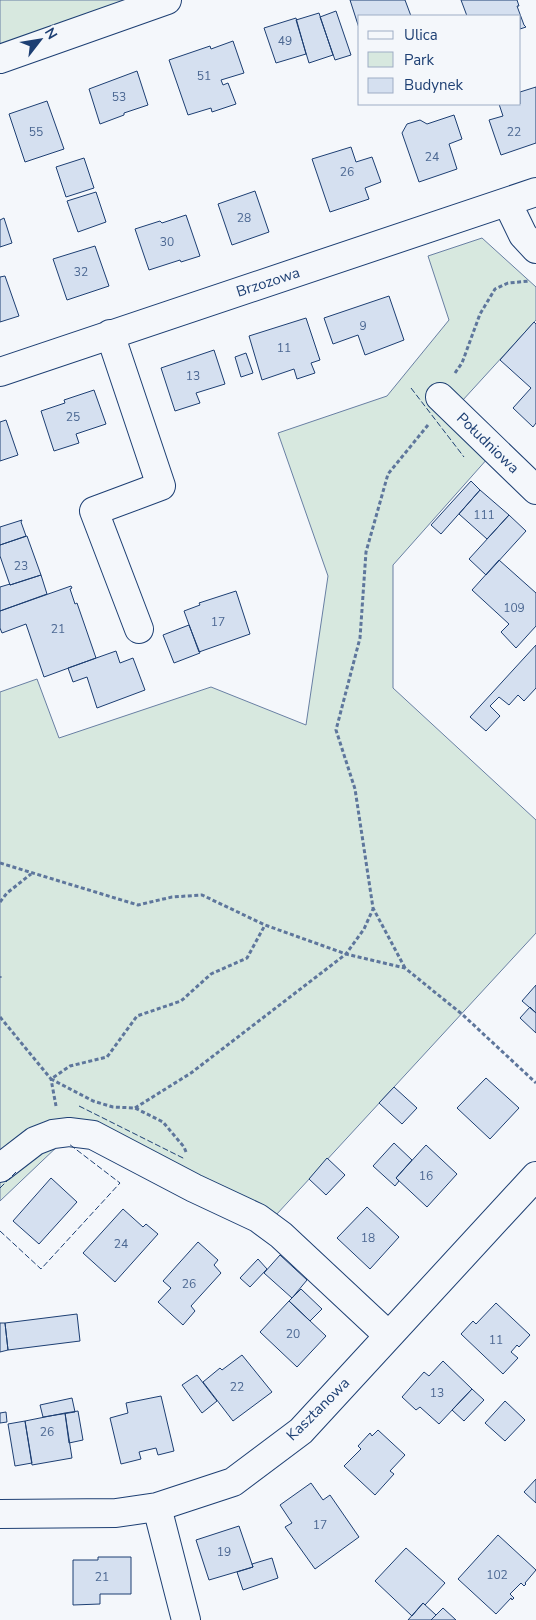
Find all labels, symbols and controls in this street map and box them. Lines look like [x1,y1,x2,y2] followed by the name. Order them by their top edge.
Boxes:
[15,15,65,65] north arrow
[358,15,521,105] legend
[40,24,62,43] text: N
[404,25,438,45] text: Ulica
[278,33,292,49] house number: 49
[404,50,434,70] text: Park
[197,68,211,84] house number: 51
[404,75,464,95] text: Budynek
[112,89,126,105] house number: 53
[29,124,43,140] house number: 55
[507,124,521,140] house number: 22
[425,149,439,165] house number: 24
[340,164,354,180] house number: 26
[237,210,251,226] house number: 28
[160,234,174,250] house number: 30
[234,262,302,302] street label: Brzozowa
[74,264,88,280] house number: 32
[359,318,367,334] house number: 9
[277,340,291,356] house number: 11
[186,368,200,384] house number: 13
[452,408,524,478] street label: Południowa
[66,409,80,425] house number: 25
[473,507,495,523] house number: 111
[14,558,28,574] house number: 23
[503,600,525,616] house number: 109
[211,614,225,630] house number: 17
[51,621,65,637] house number: 21
[419,1168,433,1184] house number: 16
[361,1230,375,1246] house number: 18
[114,1236,128,1252] house number: 24
[182,1276,196,1292] house number: 26
[286,1326,300,1342] house number: 20
[489,1332,503,1348] house number: 11
[282,1373,354,1445] street label: Kasztanowa
[230,1379,244,1395] house number: 22
[430,1385,444,1401] house number: 13
[40,1424,54,1440] house number: 26
[313,1517,327,1533] house number: 17
[217,1544,231,1560] house number: 19
[486,1567,508,1583] house number: 102
[95,1569,109,1585] house number: 21

